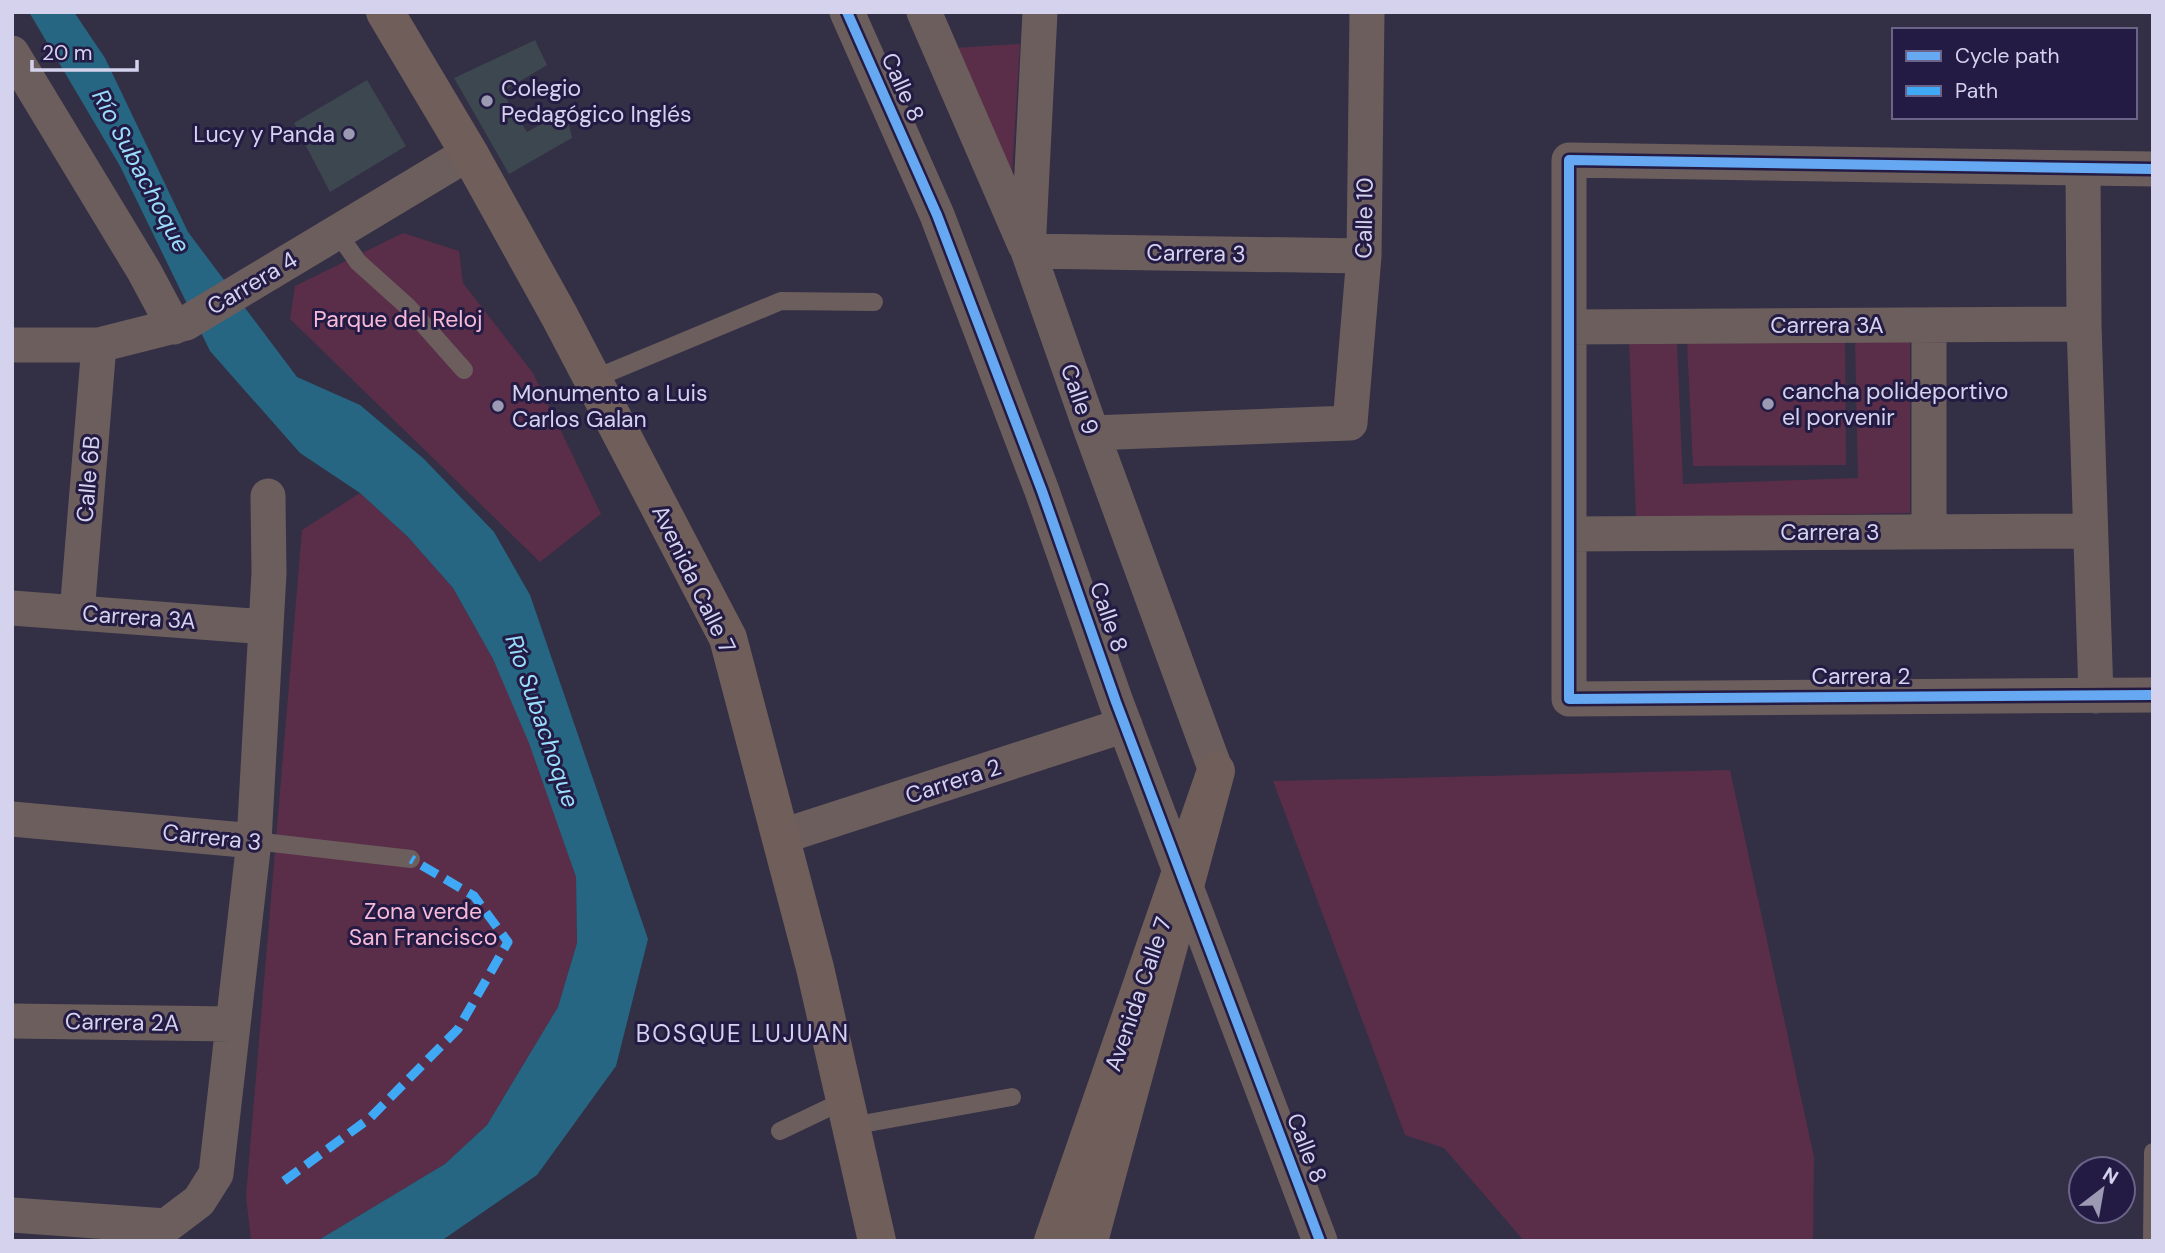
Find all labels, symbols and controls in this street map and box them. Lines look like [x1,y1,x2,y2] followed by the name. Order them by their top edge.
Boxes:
[32,28,136,72] scale bar
[1892,28,2137,119] legend
[42,39,93,67] text: 20 m
[1955,42,2060,70] text: Cycle path
[875,48,931,126] street label: Calle 8
[501,73,692,129] place label: Colegio Pedagógico Inglés
[1955,77,1998,105] text: Path
[85,84,198,258] water label: Río Subachoque
[479,93,495,109] marker: Colegio Pedagógico Inglés
[193,119,335,149] place label: Lucy y Panda
[341,126,357,142] marker: Lucy y Panda
[1348,177,1380,259] street label: Calle 10
[1146,237,1246,269] street label: Carrera 3
[202,244,303,322] street label: Carrera 4
[313,304,483,334] park label: Parque del Reloj
[1770,310,1884,340] street label: Carrera 3A
[1054,360,1106,438] street label: Calle 9
[1782,376,2008,432] place label: cancha polideportivo el porvenir
[512,378,708,434] place label: Monumento a Luis Carlos Galan
[1760,396,1776,412] marker: cancha polideportivo el porvenir
[490,398,506,414] marker: Monumento a Luis Carlos Galan
[69,434,107,524] street label: Calle 6B
[645,500,743,658] street label: Avenida Calle 7
[1780,517,1880,547] street label: Carrera 3
[1083,578,1135,656] street label: Calle 8
[81,598,197,636] street label: Carrera 3A
[498,630,587,811] water label: Río Subachoque
[1811,661,1911,691] street label: Carrera 2
[901,751,1005,811] street label: Carrera 2
[161,817,263,857] street label: Carrera 3
[349,896,497,952] park label: Zona verde San Francisco
[1098,913,1178,1075] street label: Avenida Calle 7
[65,1006,179,1038] street label: Carrera 2A
[636,1018,850,1049] district label: BOSQUE LUJUAN
[1280,1109,1334,1187] street label: Calle 8
[2067,1155,2137,1225] north arrow
[2098,1162,2123,1190] text: N

